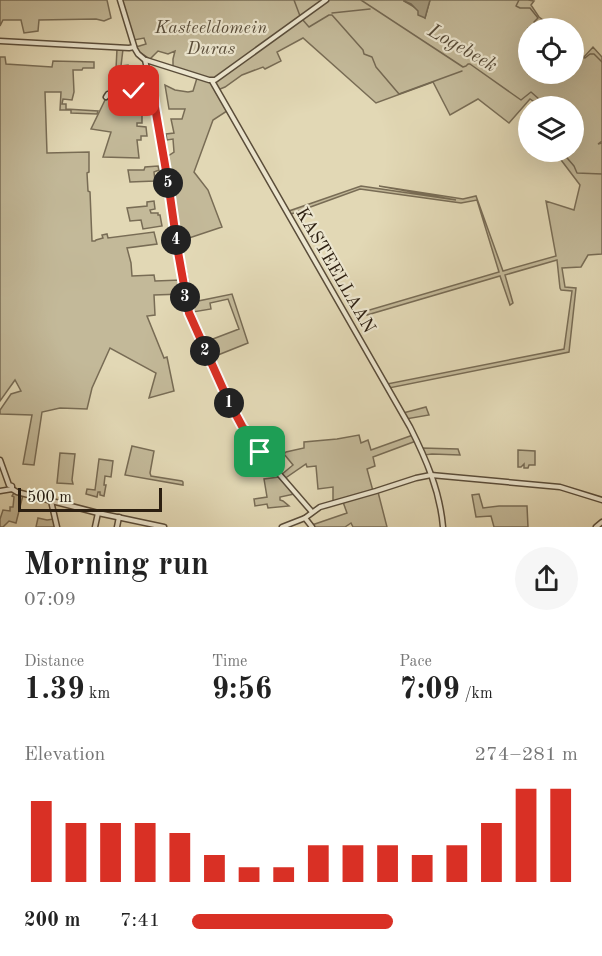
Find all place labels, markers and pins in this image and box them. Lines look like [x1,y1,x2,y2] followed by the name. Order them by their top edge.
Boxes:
[108,65,159,116] pin
[153,168,183,198] pin: 5
[161,225,191,255] pin: 4
[170,282,200,312] pin: 3
[190,336,220,366] pin: 2
[214,388,244,418] pin: 1
[234,426,285,477] pin

